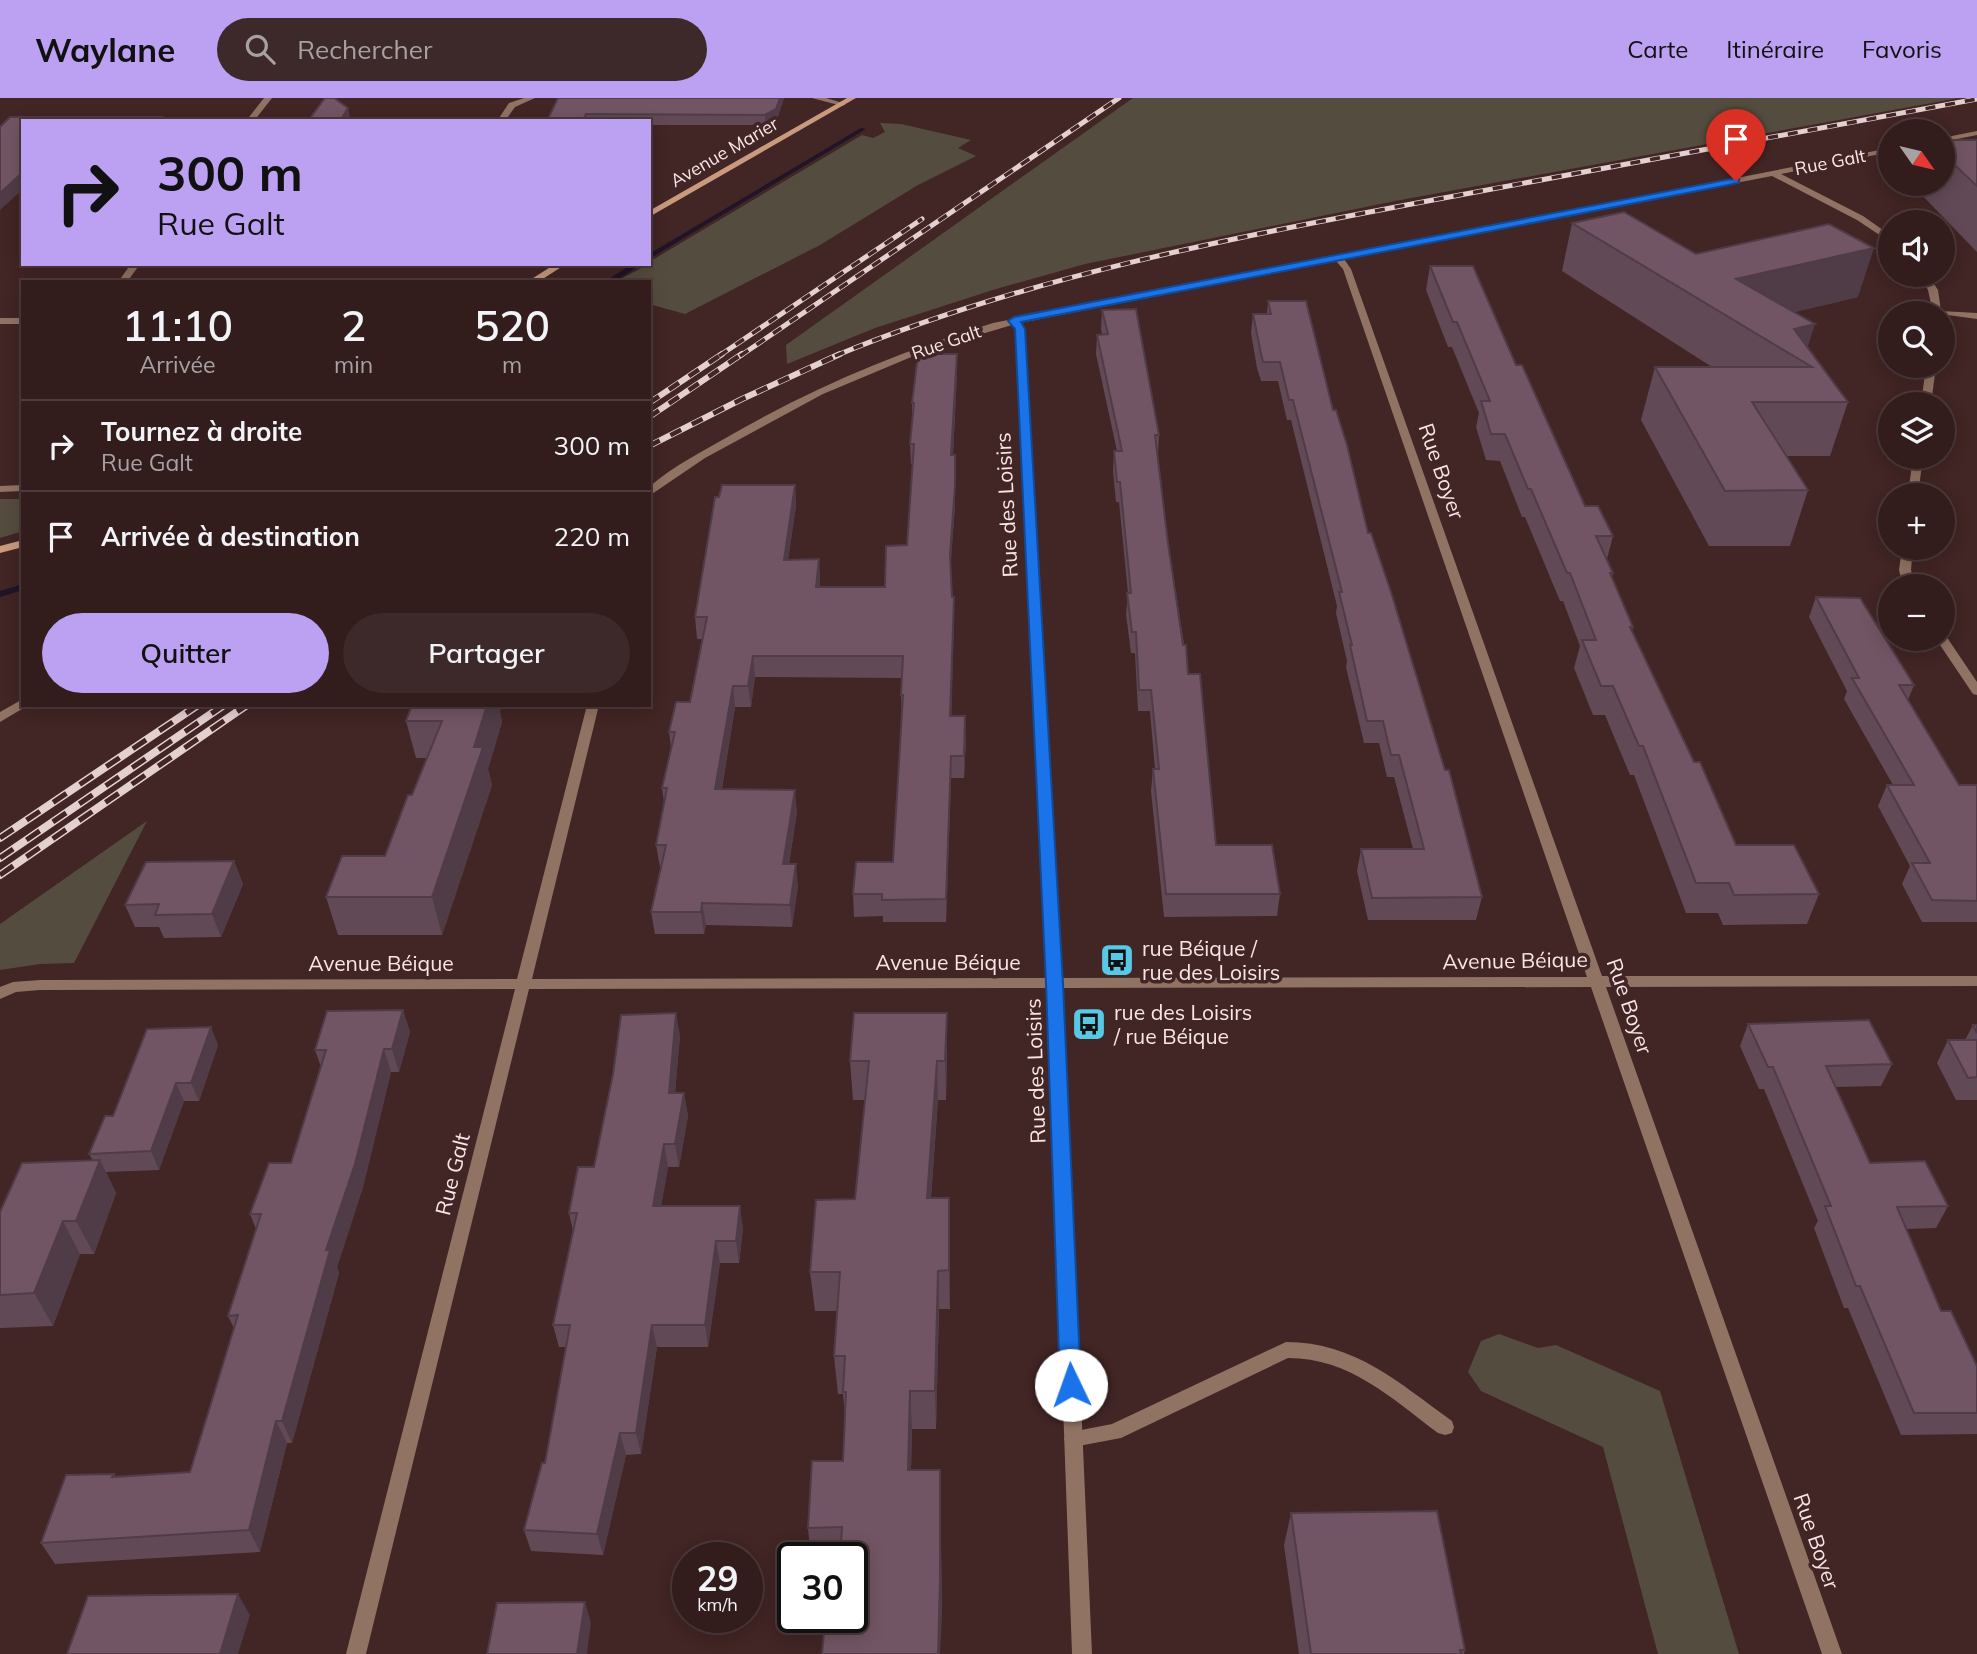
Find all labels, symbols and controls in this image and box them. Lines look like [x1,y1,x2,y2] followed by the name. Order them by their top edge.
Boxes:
[217,18,707,81] search box
[35,29,175,70] text: Waylane
[241,30,279,68] icon: search
[297,33,432,66] text: Rechercher
[1627,34,1688,64] text: Carte
[1726,34,1824,64] text: Itinéraire
[1862,34,1942,64] text: Favoris
[1706,109,1766,181] pin
[666,112,782,192] street label: Avenue Marier
[1878,119,1955,196] north arrow
[1878,119,1955,651] map controls
[1717,120,1755,158] icon: arrive
[157,142,303,203] text: 300 m
[1793,144,1867,180] street label: Rue Galt
[42,147,133,238] icon: right
[157,203,285,243] text: Rue Galt
[1878,210,1955,287] button: sound
[122,299,233,352] text: 11:10
[341,299,366,352] text: 2
[474,299,550,352] text: 520
[1878,301,1955,378] button: search
[908,319,984,365] street label: Rue Galt
[139,350,216,379] text: Arrivée
[334,350,373,379] text: min
[502,350,522,379] text: m
[1878,392,1955,469] button: layers
[101,415,302,448] text: Tournez à droite
[1413,420,1471,523] street label: Rue Boyer
[42,427,80,465] icon: right
[554,429,630,462] text: 300 m
[989,432,1023,578] street label: Rue des Loisirs
[101,448,193,477] text: Rue Galt
[1878,483,1955,560] button: +
[42,518,80,556] icon: arrive
[101,520,360,553] text: Arrivée à destination
[554,520,630,553] text: 220 m
[1878,574,1955,651] button: −
[42,613,329,693] button: Quitter
[343,613,630,693] button: Partager
[1142,935,1280,985] place label: rue Béique / rue des Loisirs
[1098,941,1136,979] bus stop icon: rue Béique / rue des Loisirs
[1442,946,1588,974] street label: Avenue Béique
[875,949,1021,975] street label: Avenue Béique
[308,950,454,976] street label: Avenue Béique
[1601,955,1659,1058] street label: Rue Boyer
[1019,998,1051,1144] street label: Rue des Loisirs
[1113,999,1252,1049] place label: rue des Loisirs / rue Béique
[1070,1005,1108,1043] bus stop icon: rue des Loisirs / rue Béique
[429,1130,475,1218] street label: Rue Galt
[1034,1348,1108,1422] position arrow
[1788,1490,1846,1593] street label: Rue Boyer
[777,1542,868,1633] speed limit sign: 30
[696,1556,739,1600] text: 29
[697,1593,738,1616] text: km/h

